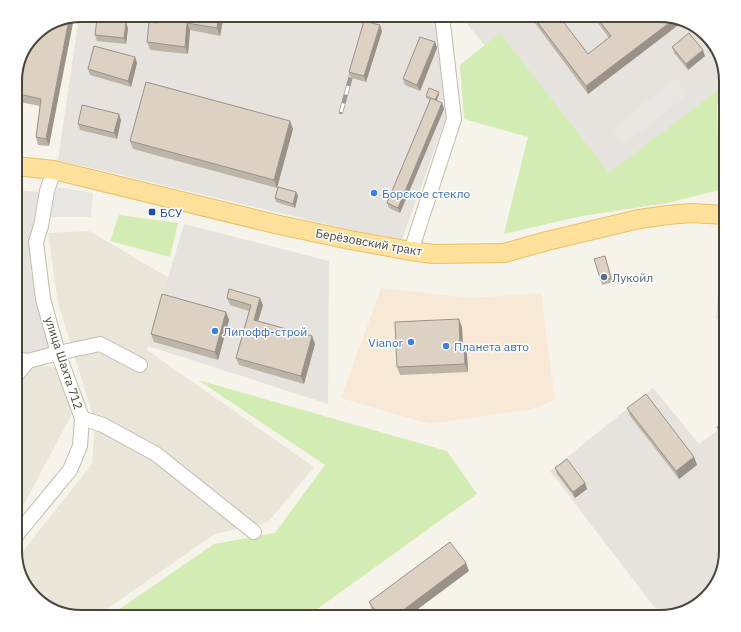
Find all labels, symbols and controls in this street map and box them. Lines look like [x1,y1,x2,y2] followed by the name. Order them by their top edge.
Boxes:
[382,186,470,201] place label: Борское стекло
[369,188,379,198] marker: Борское стекло
[160,205,182,220] place label: БСУ
[147,207,157,217] marker: БСУ
[314,225,424,259] street label: Берёзовский тракт
[612,270,653,285] place label: Лукойл
[599,272,609,282] marker: Лукойл
[42,315,86,411] street label: улица Шахта 712
[223,324,307,339] place label: Липофф-строй
[210,326,220,336] marker: Липофф-строй
[368,335,404,350] place label: Vianor
[406,337,416,347] marker: Vianor
[454,339,529,354] place label: Планета авто
[441,341,451,351] marker: Планета авто

